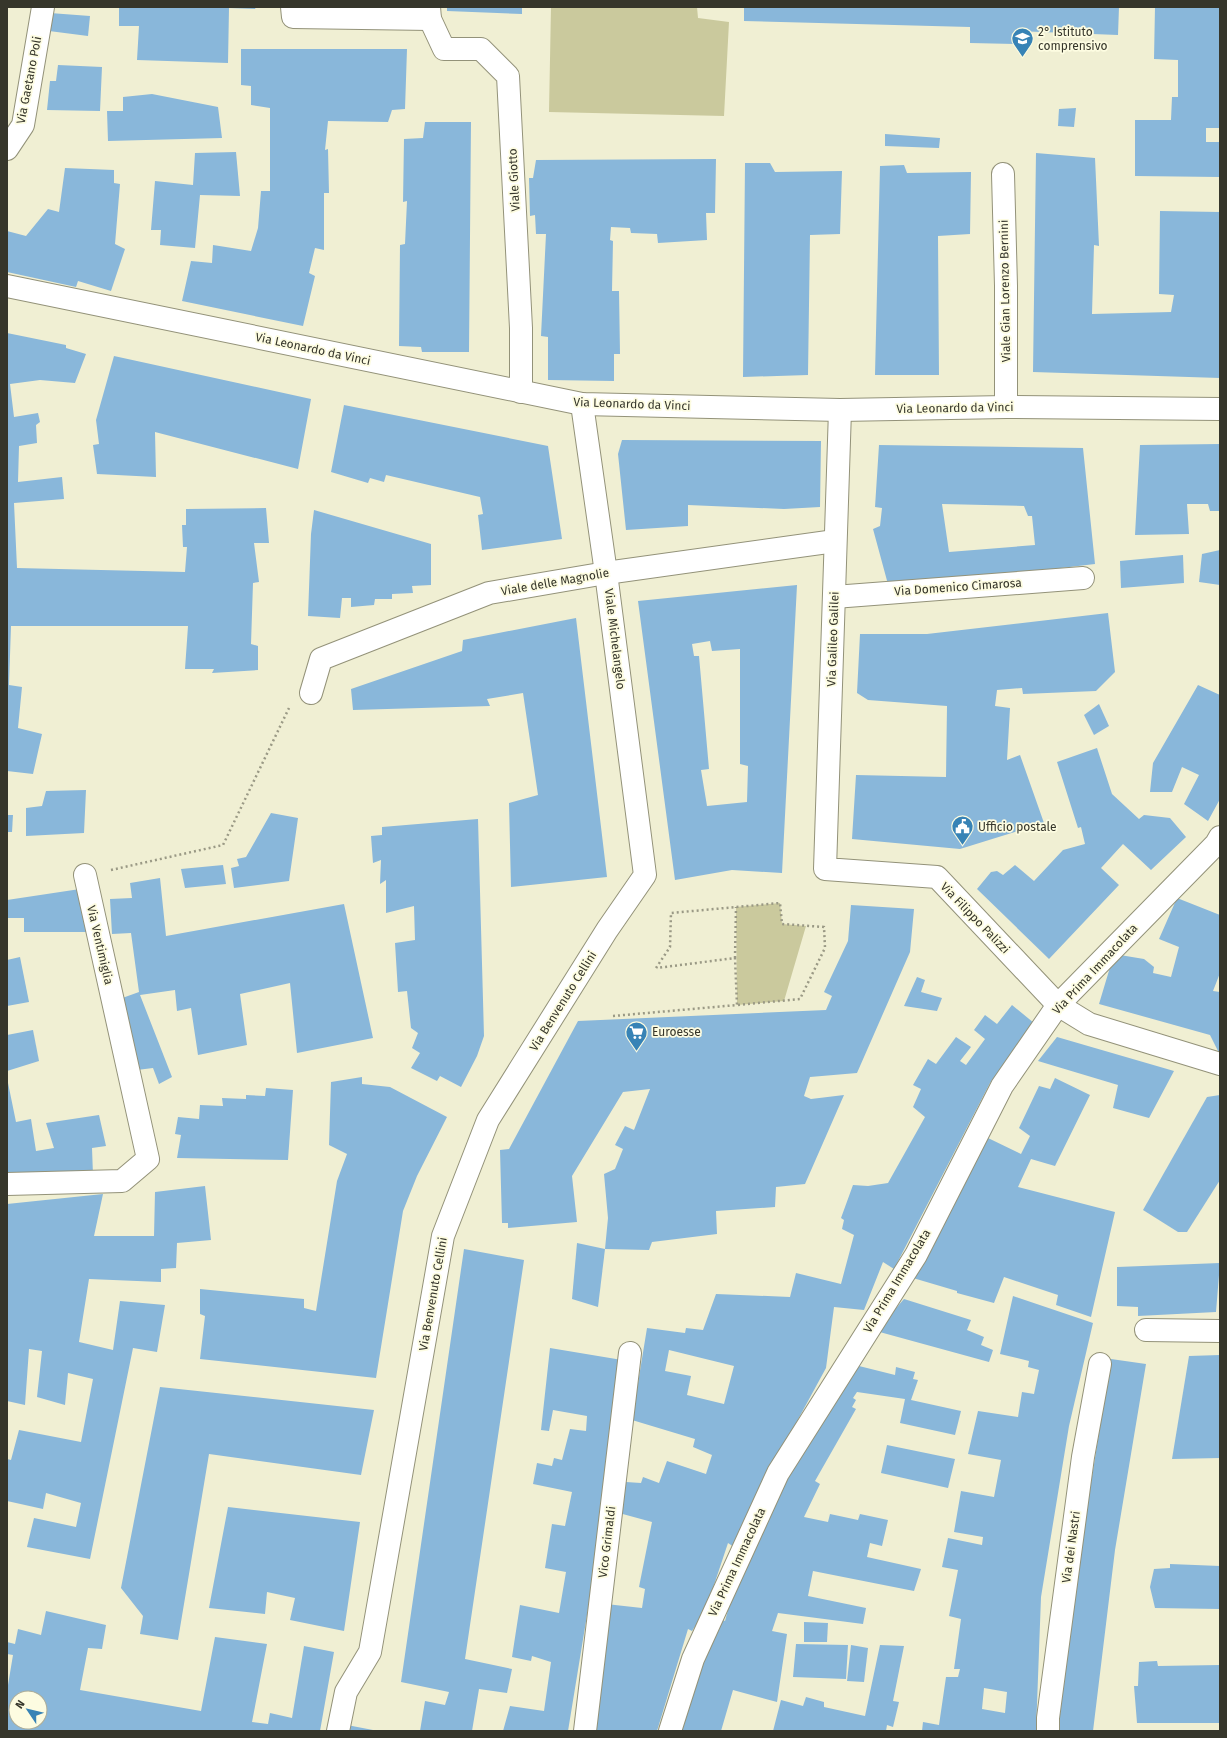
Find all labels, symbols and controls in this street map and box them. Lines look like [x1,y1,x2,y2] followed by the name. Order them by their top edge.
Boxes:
[1038,25,1108,53] place label: 2° Istituto comprensivo
[1010,26,1036,59] school or university icon: 2° Istituto comprensivo
[14,35,44,125] street label: Via Gaetano Poli
[505,148,523,212] street label: Viale Giotto
[997,220,1013,362] street label: Viale Gian Lorenzo Bernini
[254,330,372,368] street label: Via Leonardo da Vinci
[573,395,691,413] street label: Via Leonardo da Vinci
[896,400,1014,416] street label: Via Leonardo da Vinci
[500,566,610,598] street label: Viale delle Magnolie
[894,576,1022,598] street label: Via Domenico Cimarosa
[602,588,628,690] street label: Viale Michelangelo
[824,591,842,687] street label: Via Galileo Galilei
[949,814,975,847] public building icon: Ufficio postale
[978,820,1057,834] place label: Ufficio postale
[938,880,1012,956] street label: Via Filippo Palizzi
[84,904,116,986] street label: Via Ventimiglia
[1050,921,1140,1017] street label: Via Prima Immacolata
[527,948,599,1054] street label: Via Benvenuto Cellini
[624,1019,650,1052] supermarket icon: Euroesse
[652,1025,701,1039] place label: Euroesse
[861,1227,933,1335] street label: Via Prima Immacolata
[416,1236,450,1352] street label: Via Benvenuto Cellini
[596,1505,618,1579] street label: Vico Grimaldi
[706,1505,768,1619] street label: Via Prima Immacolata
[1059,1510,1083,1584] street label: Via dei Nastri
[8,1690,48,1730] north arrow
[13,1698,28,1711] text: N

